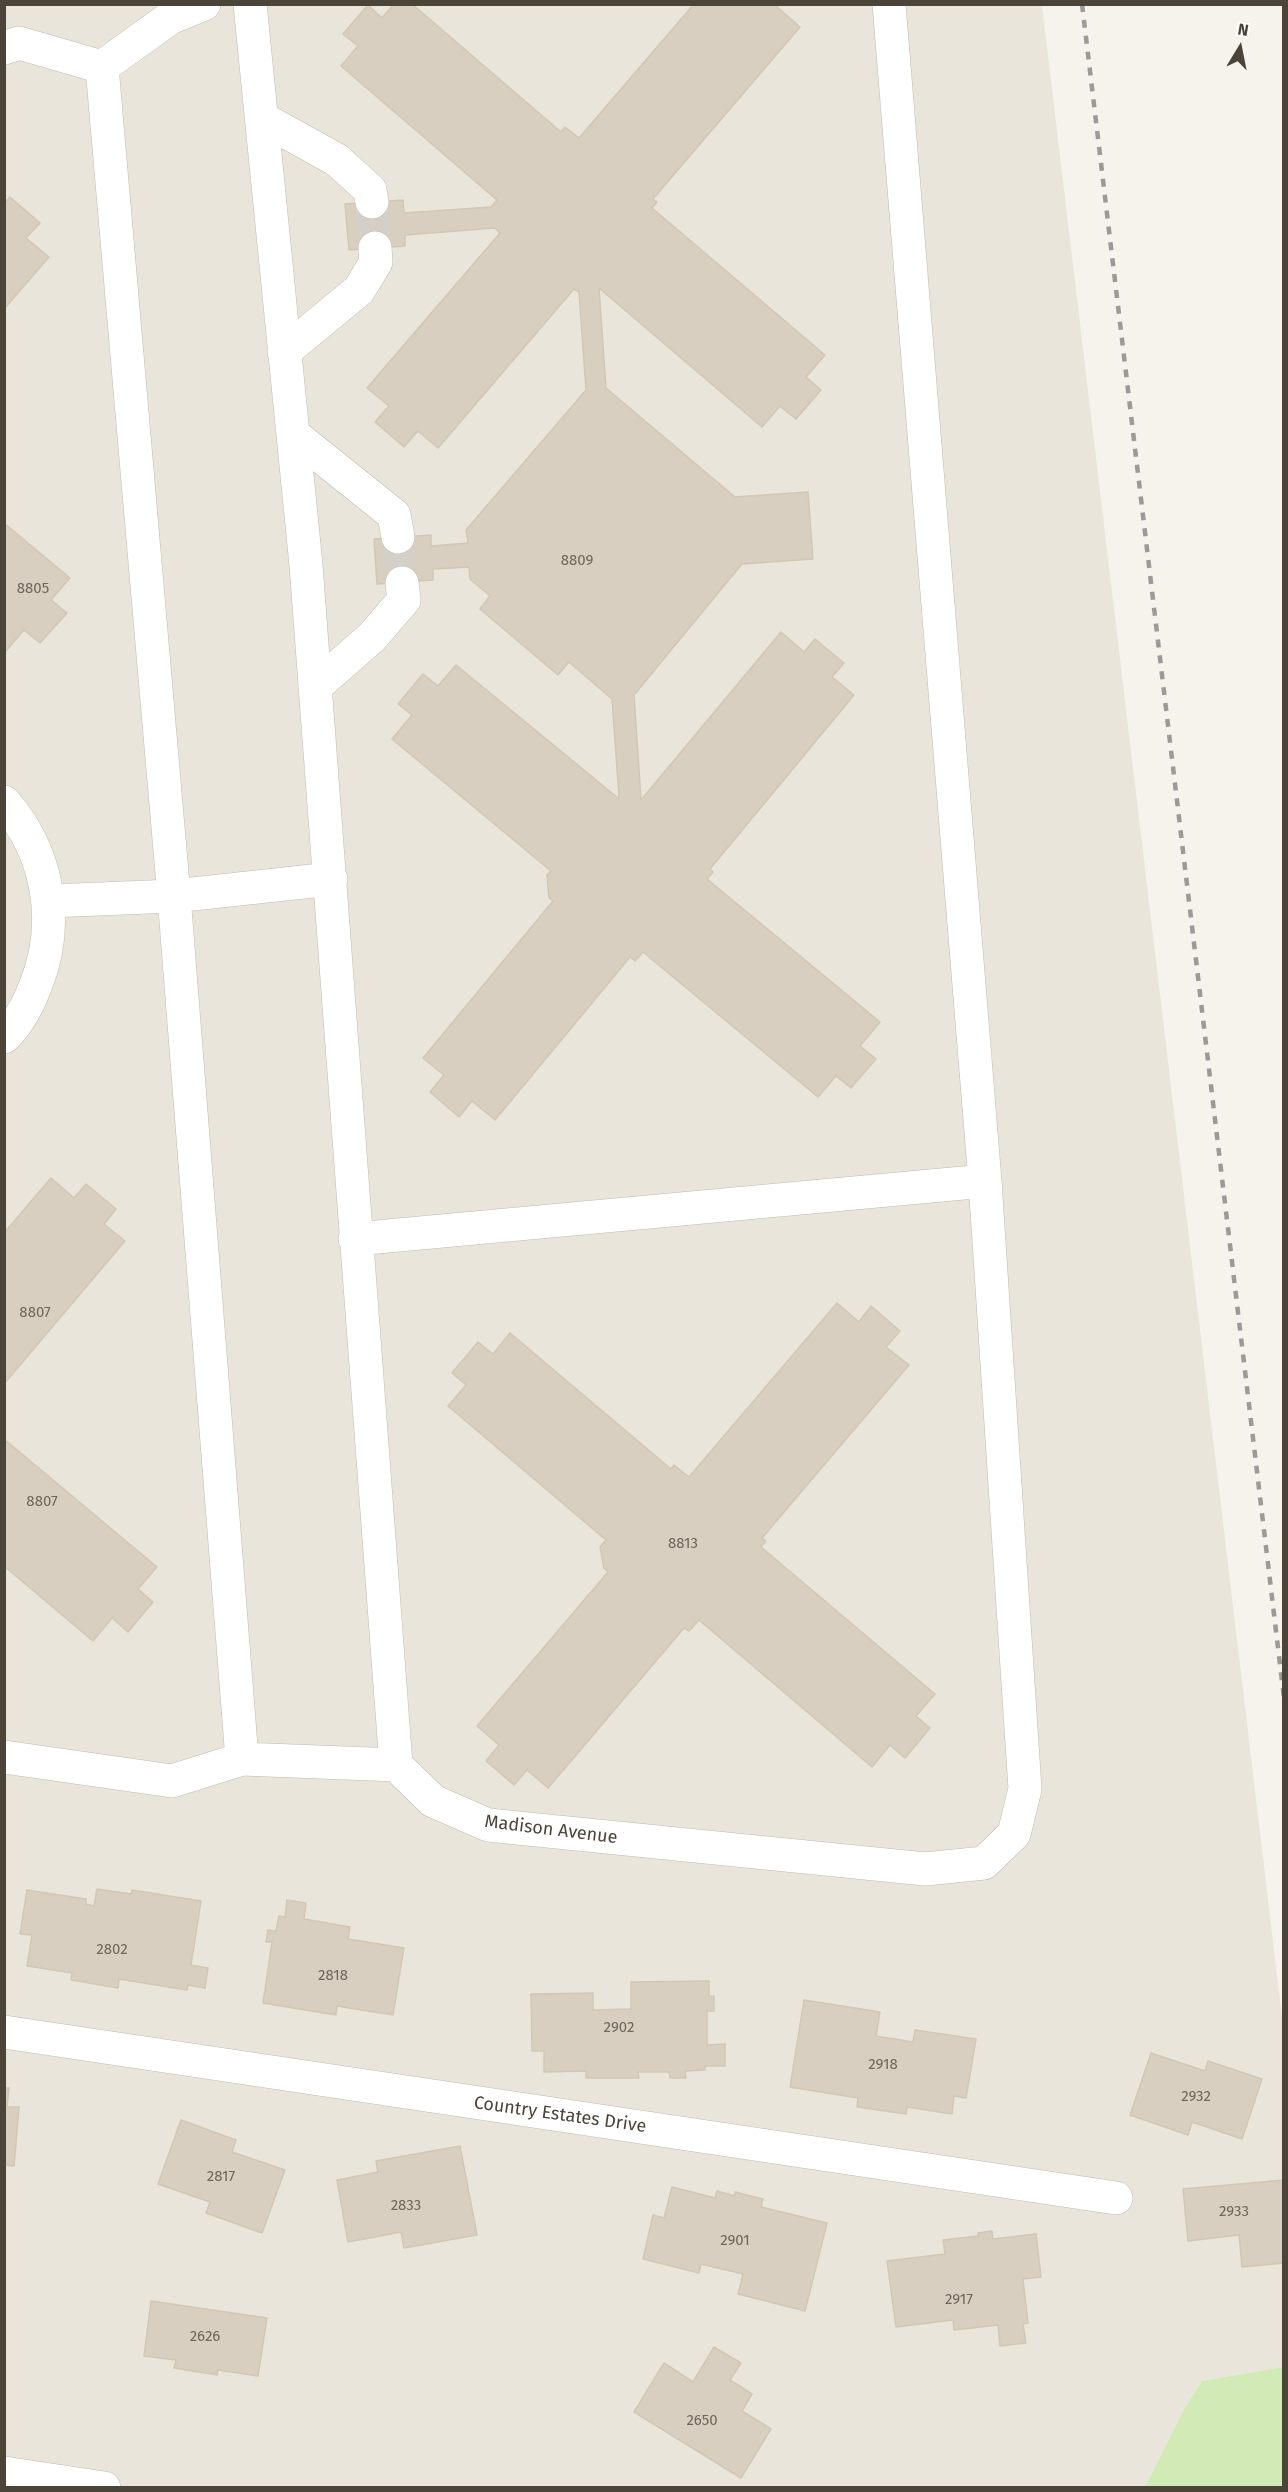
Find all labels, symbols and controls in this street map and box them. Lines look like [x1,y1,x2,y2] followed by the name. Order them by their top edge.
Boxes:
[1210,18,1270,78] north arrow
[1236,20,1250,40] text: N
[561,552,593,570] house number: 8809
[17,580,49,598] house number: 8805
[19,1304,51,1322] house number: 8807
[26,1493,58,1511] house number: 8807
[668,1535,698,1553] house number: 8813
[483,1811,619,1849] street label: Madison Avenue
[96,1941,128,1959] house number: 2802
[318,1967,348,1985] house number: 2818
[604,2019,634,2037] house number: 2902
[868,2056,898,2074] house number: 2918
[1181,2088,1211,2106] house number: 2932
[472,2092,648,2138] street label: Country Estates Drive
[207,2168,235,2186] house number: 2817
[391,2197,421,2215] house number: 2833
[1219,2203,1249,2221] house number: 2933
[720,2232,750,2250] house number: 2901
[945,2291,973,2309] house number: 2917
[190,2328,220,2346] house number: 2626
[686,2412,718,2430] house number: 2650

